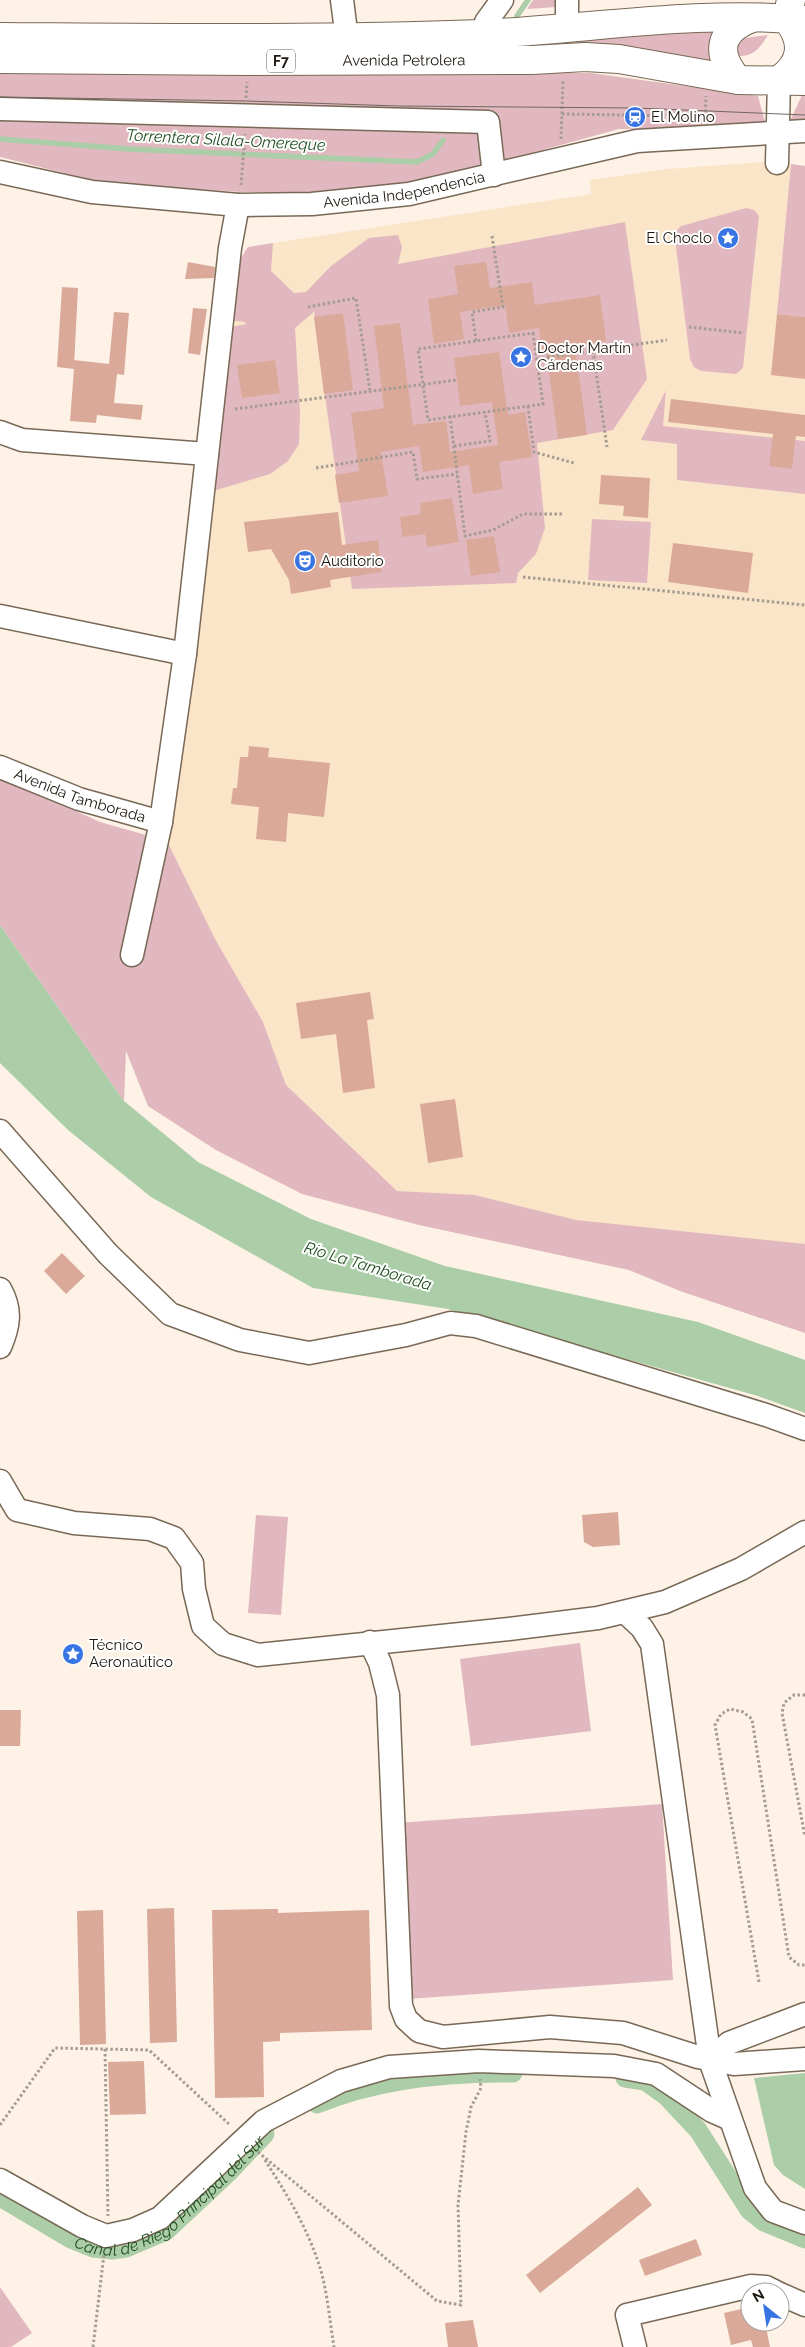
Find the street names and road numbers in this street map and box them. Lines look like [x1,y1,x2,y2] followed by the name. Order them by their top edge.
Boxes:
[267,49,295,72] road number: F7
[343,51,465,70] street label: Avenida Petrolera
[322,168,487,212] street label: Avenida Independencia
[12,765,148,826] street label: Avenida Tamborada

